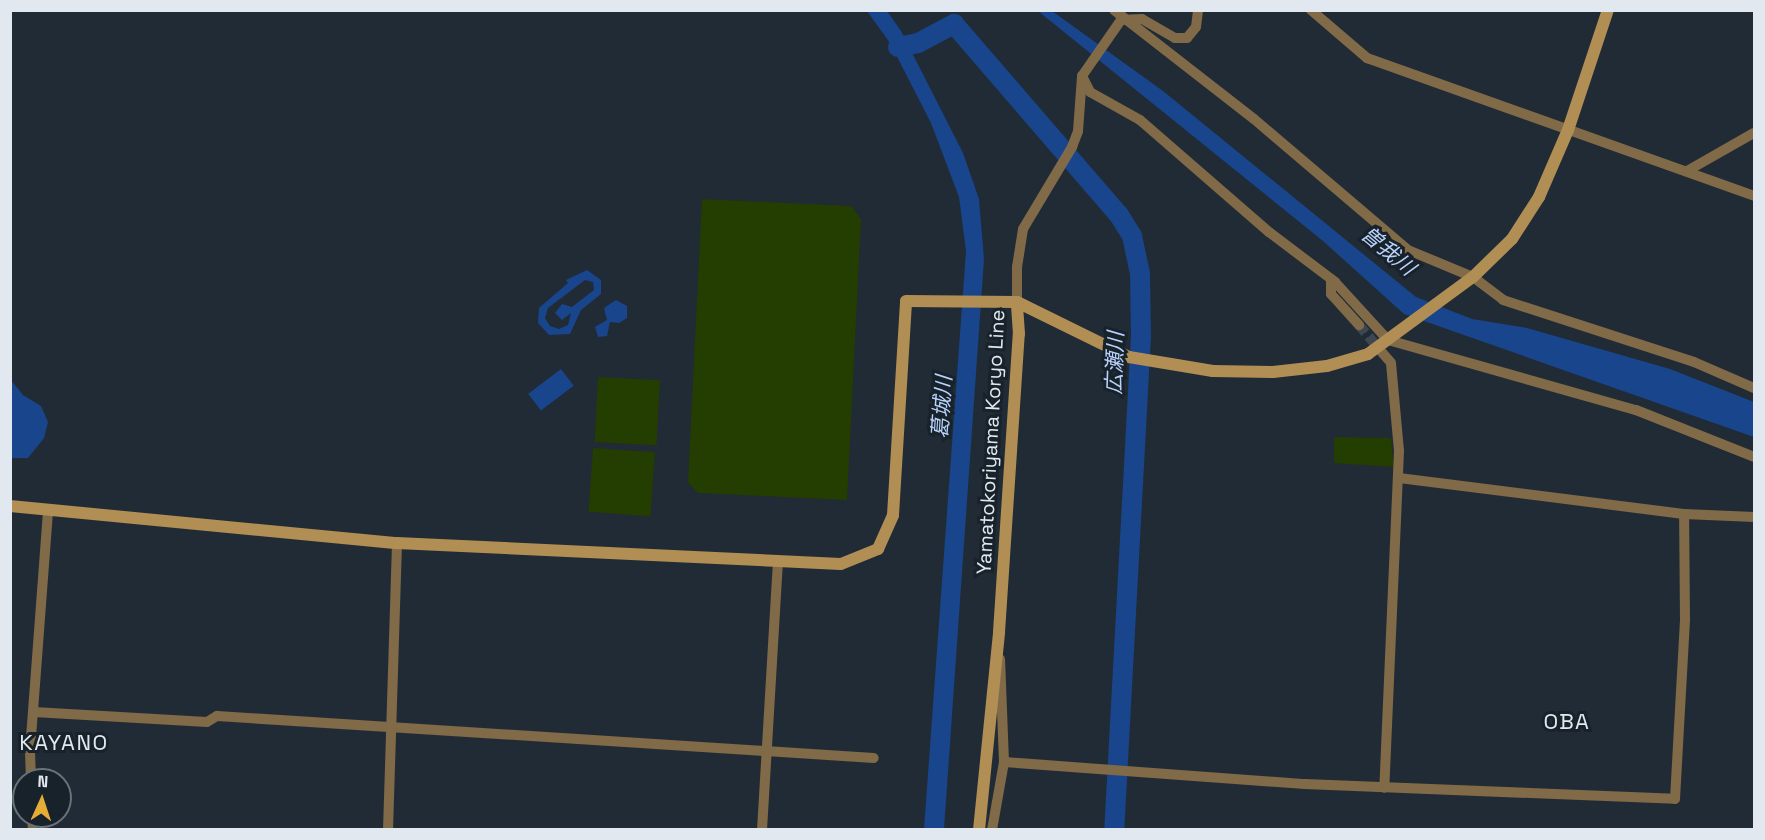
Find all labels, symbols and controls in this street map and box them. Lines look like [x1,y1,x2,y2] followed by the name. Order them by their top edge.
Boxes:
[1356,221,1420,281] water label: 曽我川
[972,309,1010,575] street label: Yamatokoriyama Koryo Line
[1101,331,1129,395] water label: 広瀬川
[927,375,957,439] water label: 葛城川
[1544,709,1590,735] district label: OBA
[19,730,109,756] district label: KAYANO
[12,768,72,828] north arrow
[37,771,49,792] text: N

